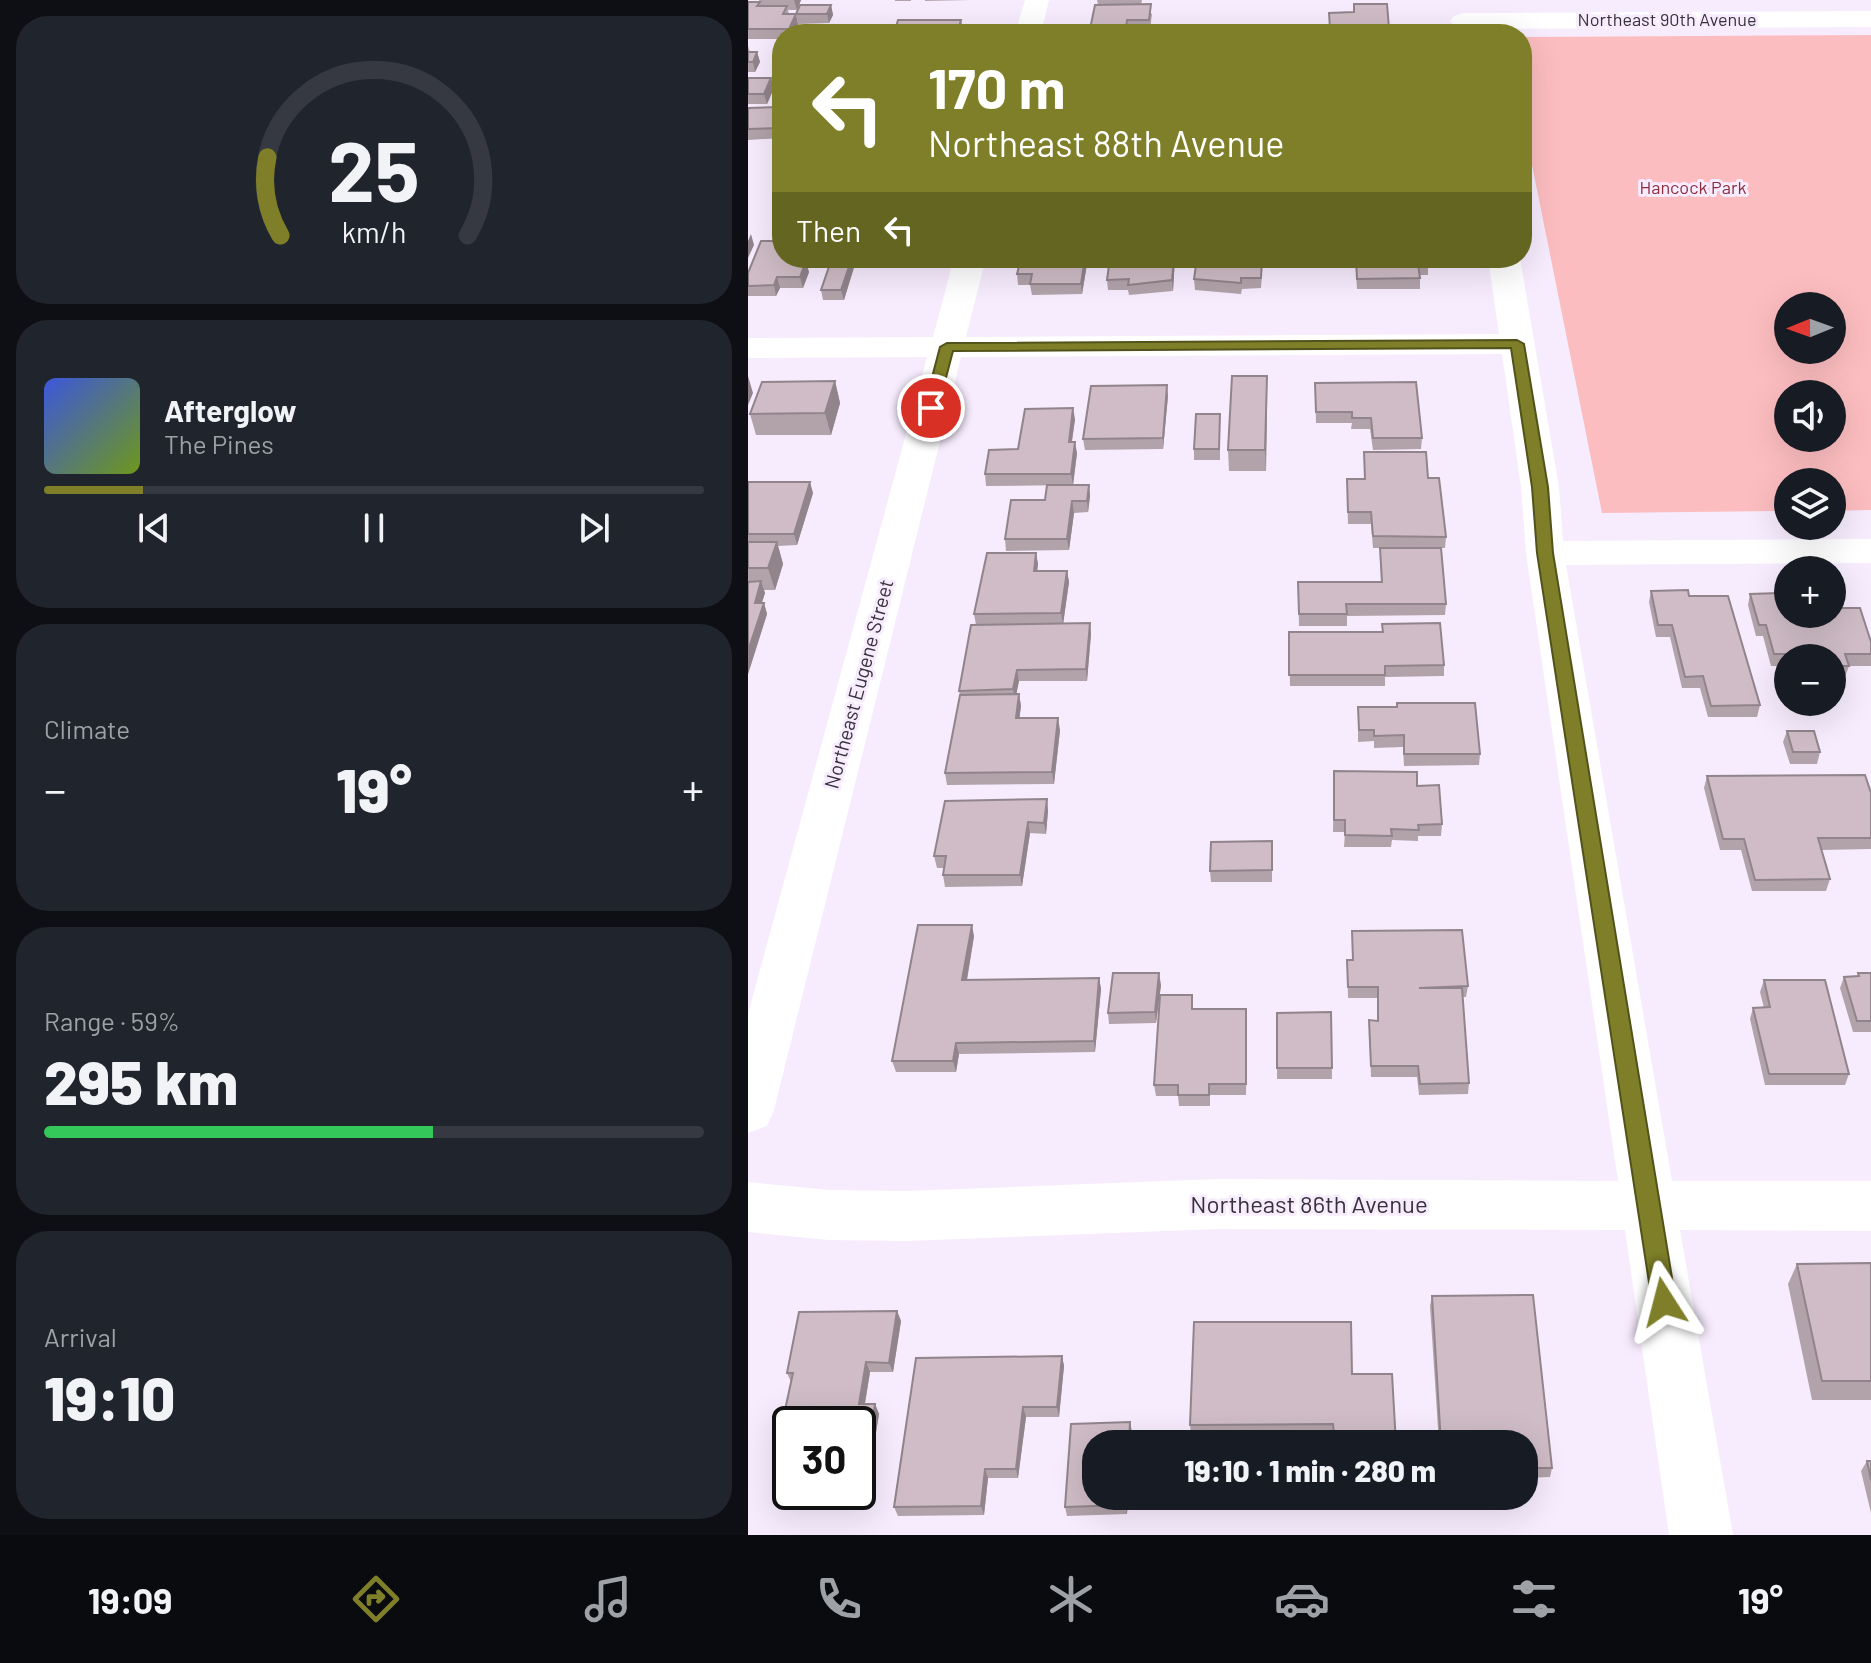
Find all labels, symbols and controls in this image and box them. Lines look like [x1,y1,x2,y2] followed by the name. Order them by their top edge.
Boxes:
[1577,8,1757,30] street label: Northeast 90th Avenue
[928,53,1065,120] text: 170 m
[796,56,900,160] icon: left
[328,118,420,218] text: 25
[928,121,1284,164] text: Northeast 88th Avenue
[1639,176,1747,198] park label: Hancock Park
[877,208,921,252] icon: left
[796,212,861,248] text: Then
[342,214,406,249] text: km/h
[1774,292,1846,364] north arrow
[1774,292,1846,716] map controls
[897,374,965,442] pin
[1774,380,1846,452] button: sound
[909,386,953,430] icon: arrive
[164,392,297,428] text: Afterglow
[164,428,274,459] text: The Pines
[1774,468,1846,540] button: layers
[132,506,176,550] icon: previous
[352,506,396,550] icon: pause
[572,506,616,550] icon: next
[1774,556,1846,628] button: +
[819,576,898,791] street label: Northeast Eugene Street
[1774,644,1846,716] button: −
[44,713,130,744] text: Climate
[336,753,412,825] text: 19°
[44,762,66,815] text: −
[682,762,704,815] text: +
[44,1005,180,1036] text: Range · 59%
[44,1045,238,1117] text: 295 km
[1190,1189,1428,1218] street label: Northeast 86th Avenue
[1622,1260,1706,1344] position arrow
[44,1321,117,1352] text: Arrival
[44,1361,175,1433] text: 19:10
[772,1406,876,1510] speed limit sign: 30
[1184,1452,1436,1488] text: 19:10 · 1 min · 280 m
[348,1571,404,1627] icon: directions
[580,1571,636,1627] icon: music
[811,1571,867,1627] icon: phone
[1043,1571,1099,1627] icon: climate
[1274,1571,1330,1627] icon: car
[1506,1571,1562,1627] icon: filters
[88,1578,172,1621] text: 19:09
[1738,1578,1783,1621] text: 19°

